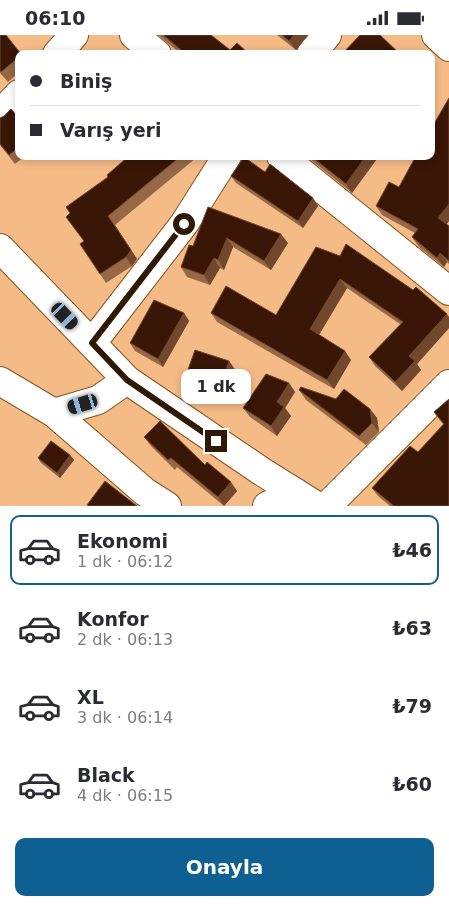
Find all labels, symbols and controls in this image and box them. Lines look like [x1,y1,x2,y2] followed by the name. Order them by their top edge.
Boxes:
[25,7,85,29] text: 06:10
[60,70,112,92] text: Biniş
[60,119,161,141] text: Varış yeri
[173,213,195,235] route start
[49,300,80,332] car
[181,369,251,403] callout: 1 dk
[197,377,235,396] text: 1 dk
[66,392,99,416] car
[205,430,227,452] route end
[17,528,62,573] icon: car
[77,530,168,552] text: Ekonomi
[392,539,432,561] text: ₺46
[77,552,173,571] text: 1 dk · 06:12
[17,606,62,651] icon: car
[77,608,149,630] text: Konfor
[392,617,432,639] text: ₺63
[77,630,173,649] text: 2 dk · 06:13
[17,684,62,729] icon: car
[77,686,104,708] text: XL
[392,695,432,717] text: ₺79
[77,708,173,727] text: 3 dk · 06:14
[17,762,62,807] icon: car
[77,764,135,786] text: Black
[392,773,432,795] text: ₺60
[77,786,173,805] text: 4 dk · 06:15
[15,838,434,896] button: Onayla

